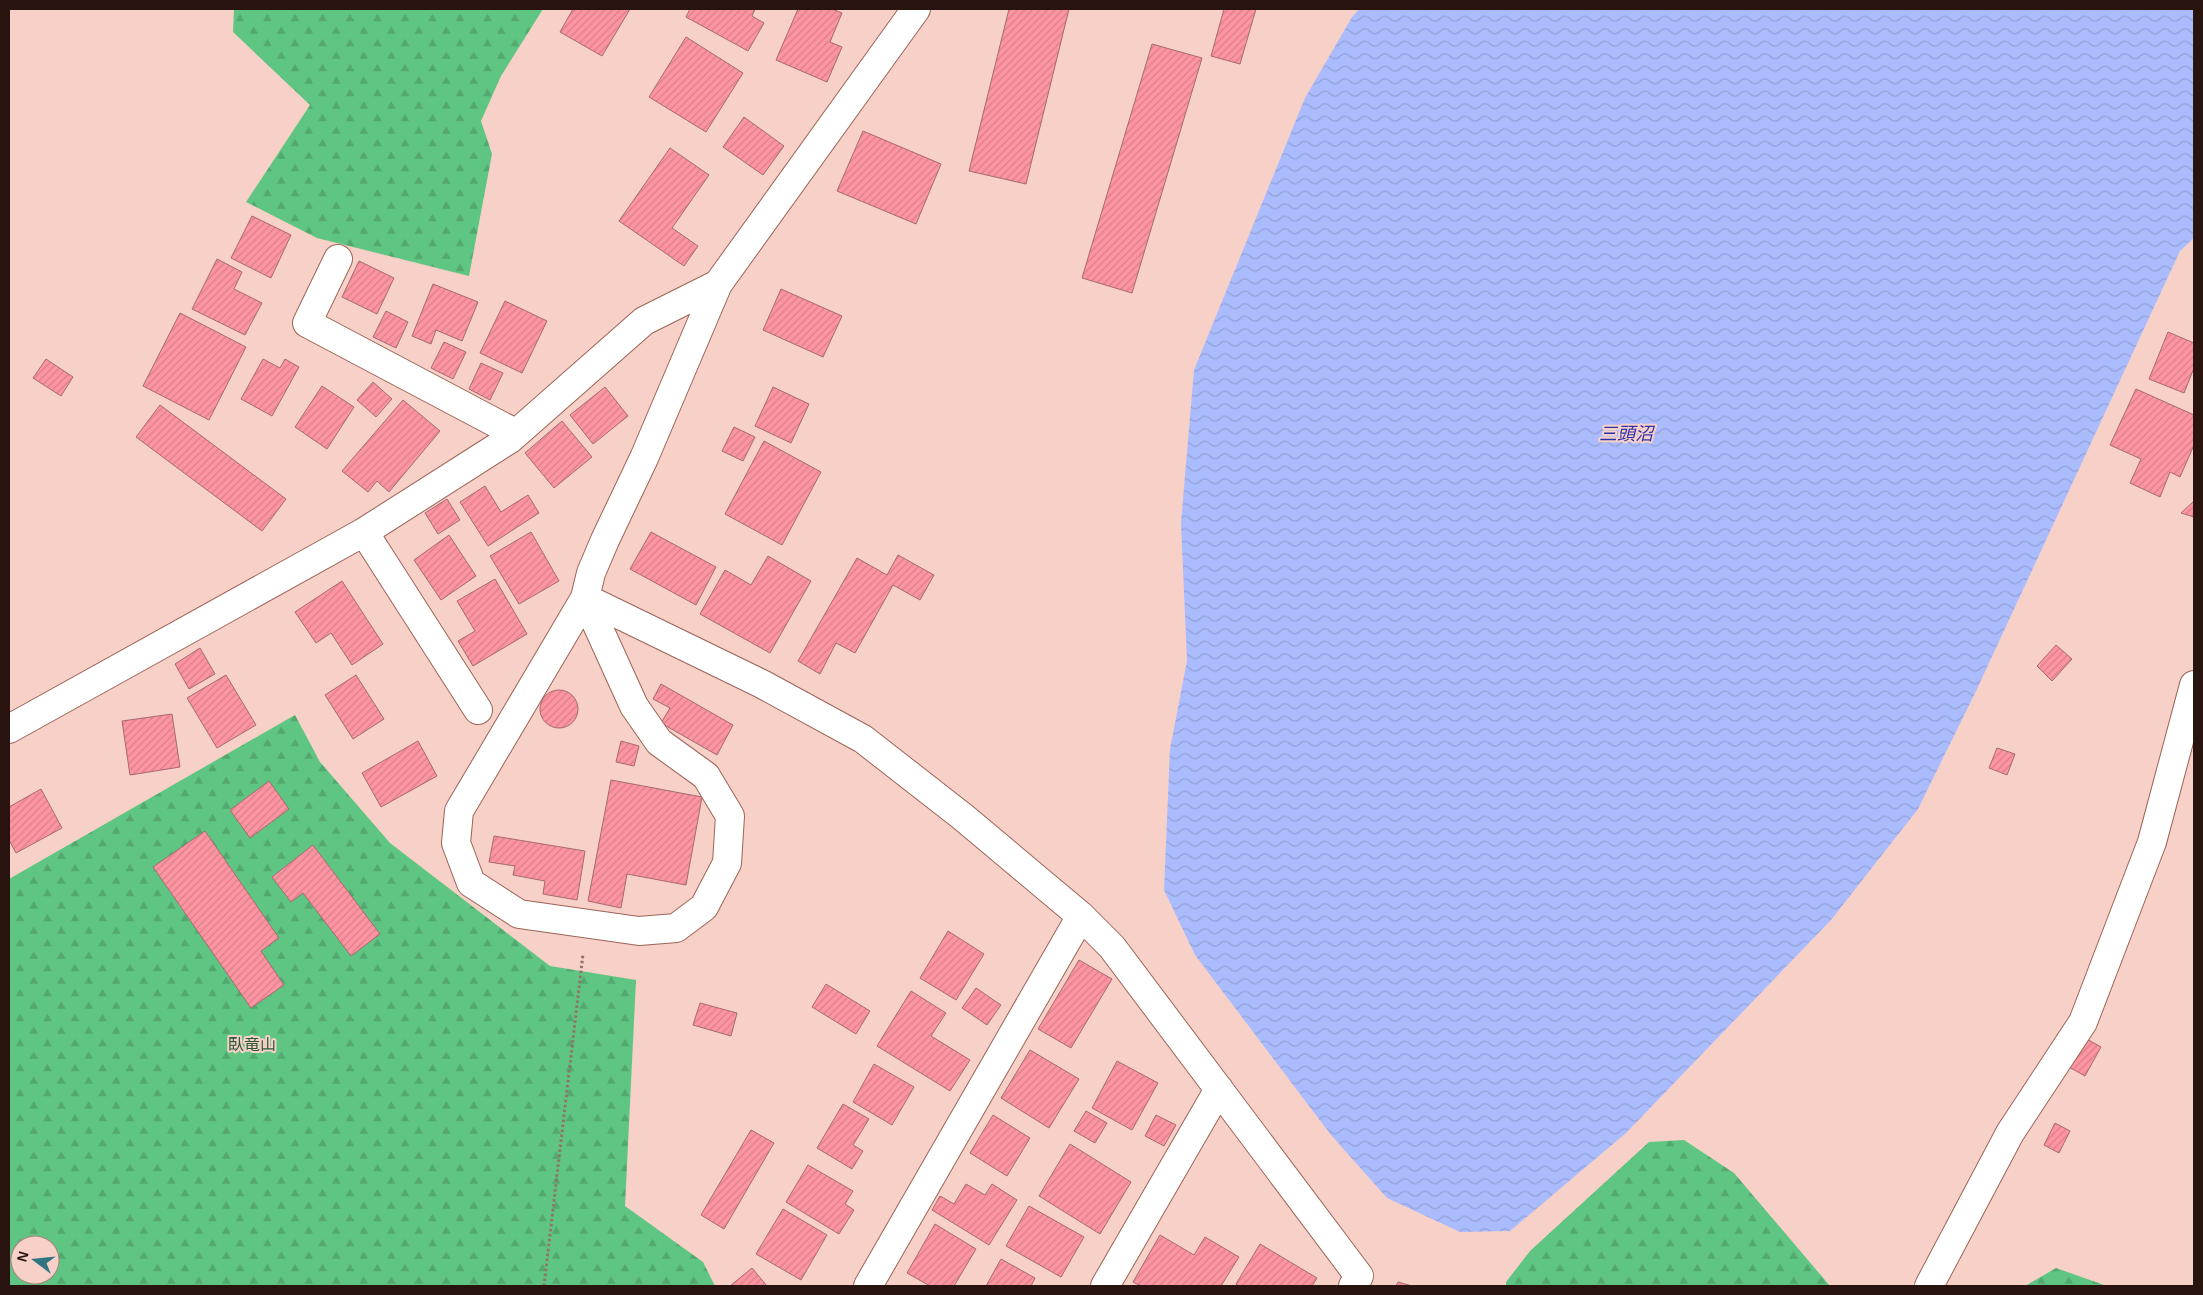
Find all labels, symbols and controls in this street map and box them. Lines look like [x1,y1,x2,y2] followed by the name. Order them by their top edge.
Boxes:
[1599,424,1656,444] water label: 三頭沼
[228,1036,276,1053] park label: 臥竜山
[10,1235,60,1285] north arrow
[13,1249,32,1263] text: N

